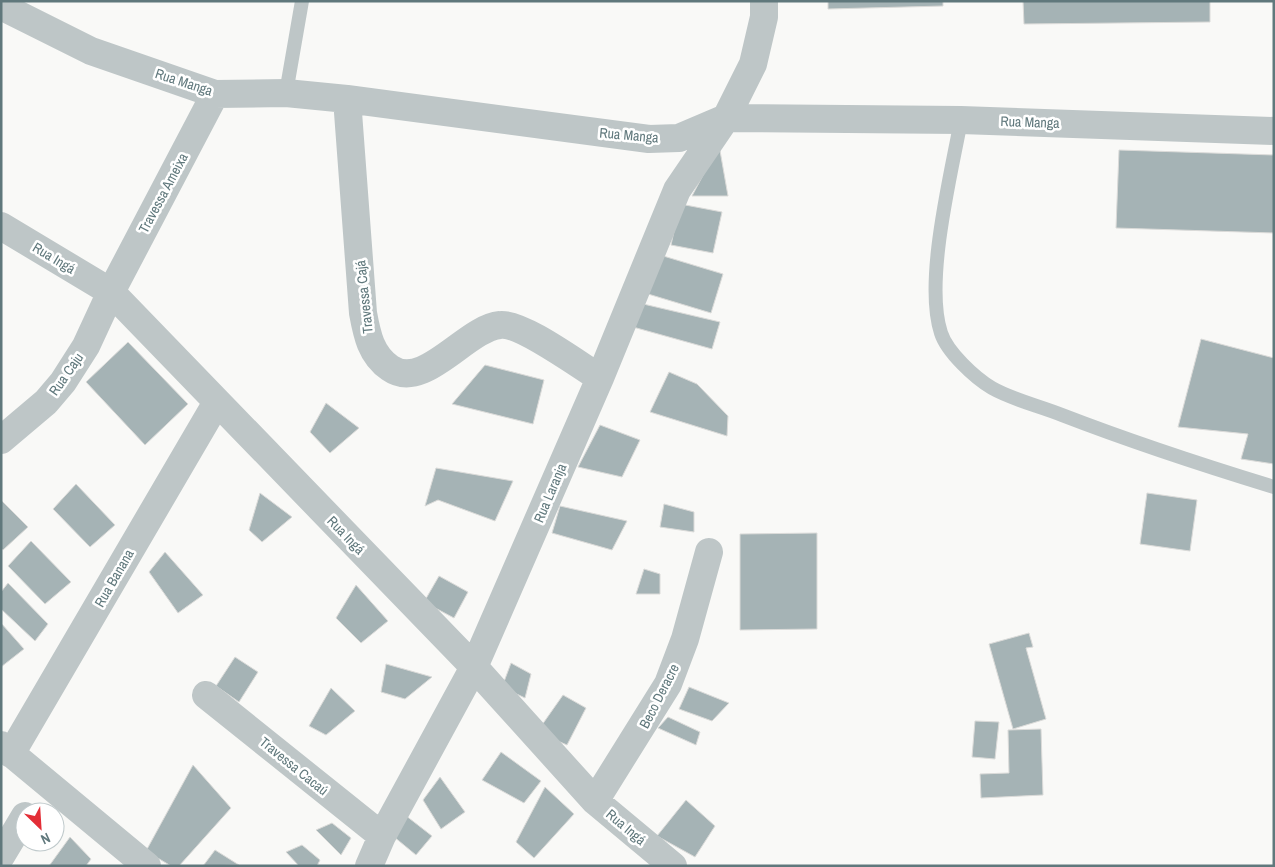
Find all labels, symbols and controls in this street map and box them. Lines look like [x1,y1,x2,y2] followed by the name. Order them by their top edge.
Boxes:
[153,64,216,100] street label: Rua Manga
[1000,112,1061,132] street label: Rua Manga
[599,123,660,147] street label: Rua Manga
[134,149,192,236] street label: Travessa Ameixa
[29,238,79,278] street label: Rua Ingá
[351,259,377,335] street label: Travessa Cajá
[45,349,87,399] street label: Rua Caju
[529,460,571,525] street label: Rua Laranja
[323,512,369,558] street label: Rua Ingá
[90,545,138,610] street label: Rua Banana
[635,661,683,731] street label: Beco Deracre
[256,733,332,799] street label: Travessa Cacaú
[15,802,65,852] north arrow
[602,805,650,849] street label: Rua Ingá
[38,829,53,849] text: N

